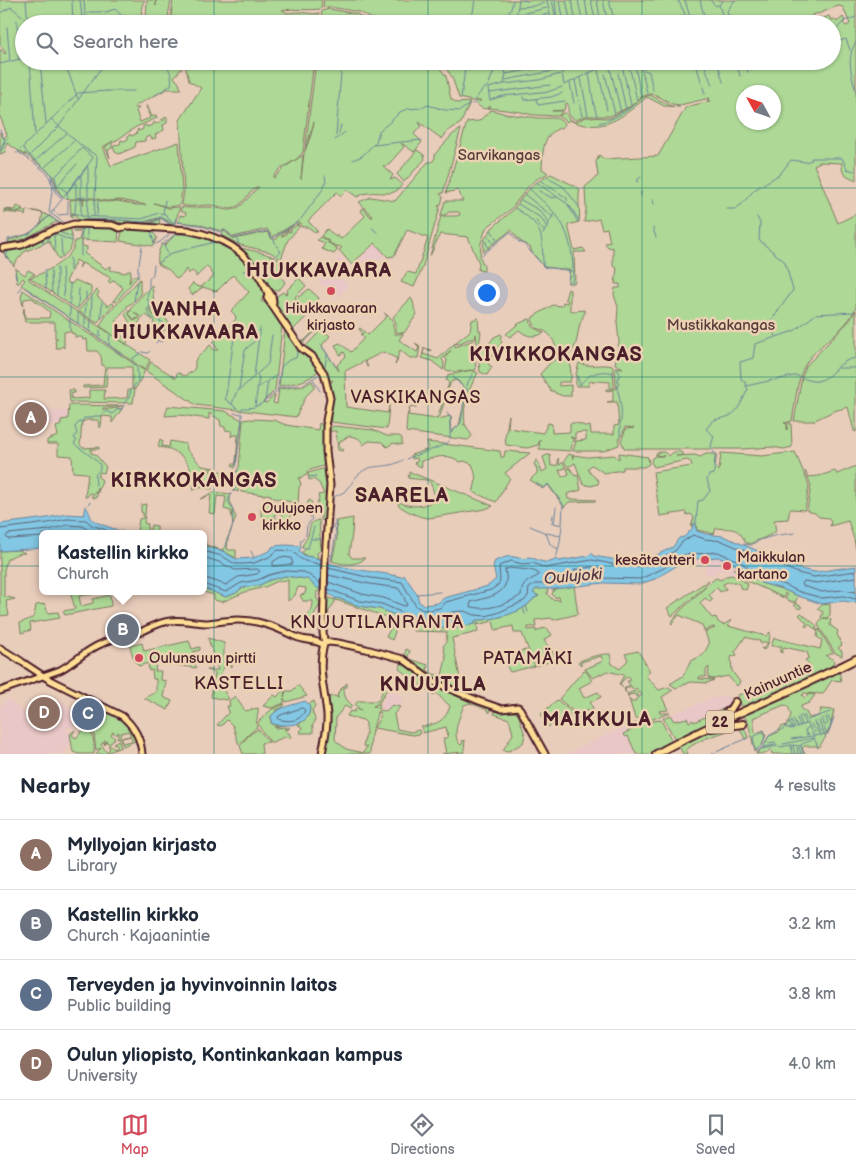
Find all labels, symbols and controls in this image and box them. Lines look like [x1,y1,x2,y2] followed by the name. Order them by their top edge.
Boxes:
[15,15,841,70] search box
[33,29,61,57] icon: search
[73,31,178,54] text: Search here
[736,85,781,130] north arrow
[458,146,541,165] park label: Sarvikangas
[246,259,392,283] district label: HIUKKAVAARA
[474,280,500,306] your location
[325,285,337,297] marker: Hiukkavaaran kirjasto
[113,298,259,345] district label: VANHA HIUKKAVAARA
[285,299,377,335] place label: Hiukkavaaran kirjasto
[667,316,776,335] park label: Mustikkakangas
[469,343,643,367] district label: KIVIKKOKANGAS
[351,387,481,408] district label: VASKIKANGAS
[15,399,47,437] pin: A
[111,469,278,493] district label: KIRKKOKANGAS
[355,484,449,508] district label: SAARELA
[262,499,323,535] place label: Oulujoen kirkko
[246,511,258,523] marker: Oulujoen kirkko
[39,530,207,595] popup
[57,542,189,565] text: Kastellin kirkko
[737,548,805,584] place label: Maikkulan kartano
[615,551,695,570] place label: kesäteatteri
[699,554,711,566] marker: kesäteatteri
[721,560,733,572] marker: Maikkulan kartano
[57,565,109,584] text: Church
[543,565,604,589] water label: Oulujoki
[107,611,139,649] pin: B
[290,612,464,633] district label: KNUUTILANRANTA
[483,647,573,669] district label: PATAMÄKI
[149,649,256,668] place label: Oulunsuun pirtti
[133,652,145,664] marker: Oulunsuun pirtti
[741,658,815,704] street label: Kainuuntie
[194,673,284,694] district label: KASTELLI
[379,673,487,697] district label: KNUUTILA
[28,694,60,732] pin: D
[72,695,104,733] pin: C
[542,708,652,732] district label: MAIKKULA
[706,710,734,734] road number: 22
[20,774,90,799] text: Nearby
[774,777,836,796] text: 4 results
[67,834,217,857] text: Myllyojan kirjasto
[31,845,41,864] text: A
[791,845,836,864] text: 3.1 km
[67,857,117,876] text: Library
[67,904,199,927] text: Kastellin kirkko
[30,915,42,934] text: B
[788,915,836,934] text: 3.2 km
[67,927,210,946] text: Church · Kajaanintie
[67,974,337,997] text: Terveyden ja hyvinvoinnin laitos
[30,985,42,1004] text: C
[788,985,836,1004] text: 3.8 km
[67,997,171,1016] text: Public building
[67,1044,403,1067] text: Oulun yliopisto, Kontinkankaan kampus
[30,1055,42,1074] text: D
[788,1055,836,1074] text: 4.0 km
[67,1067,138,1086] text: University
[121,1111,149,1158] tab: Map
[390,1111,455,1158] tab: Directions
[696,1111,735,1158] tab: Saved

